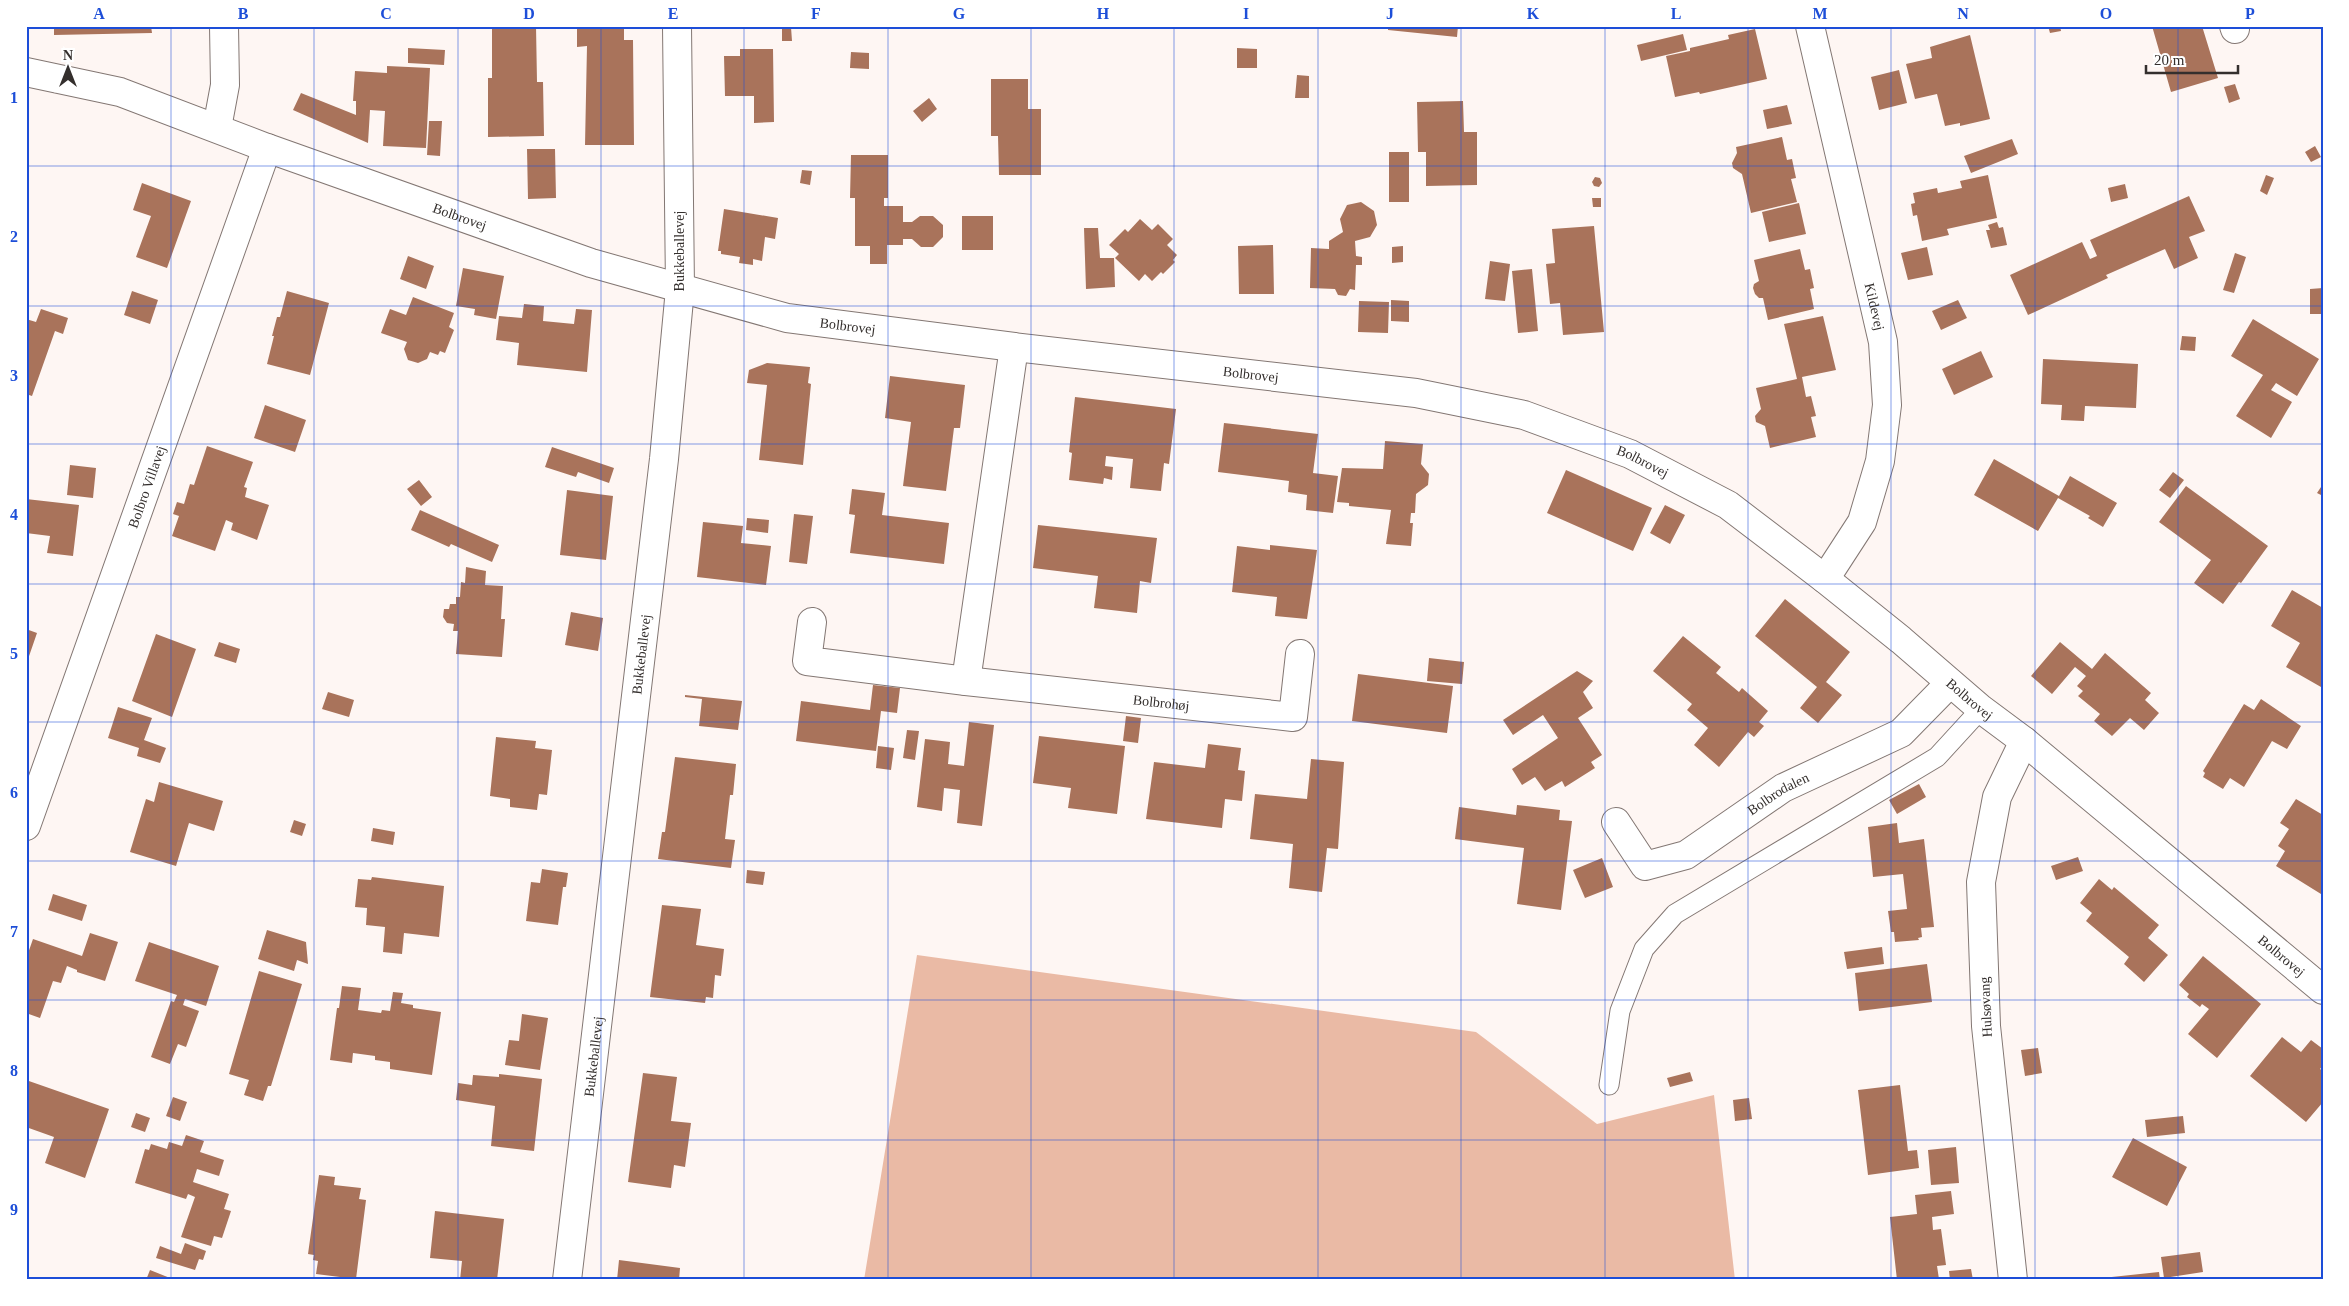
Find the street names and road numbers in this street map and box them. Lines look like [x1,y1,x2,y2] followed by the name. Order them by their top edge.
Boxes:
[431,200,489,233] street label: Bolbrovej
[672,211,687,291] street label: Bukkeballevej
[1862,281,1888,332] street label: Kildevej
[819,315,876,337] street label: Bolbrovej
[1222,363,1280,385] street label: Bolbrovej
[1615,442,1671,480] street label: Bolbrovej
[125,444,168,530] street label: Bolbro Villavej
[629,613,653,695] street label: Bukkeballevej
[1944,675,1996,723] street label: Bolbrovej
[1132,692,1190,713] street label: Bolbrohøj
[1744,770,1811,818] street label: Bolbrodalen
[2255,932,2308,979] street label: Bolbrovej
[1977,976,1995,1038] street label: Hulsøvang
[581,1016,606,1098] street label: Bukkeballevej

